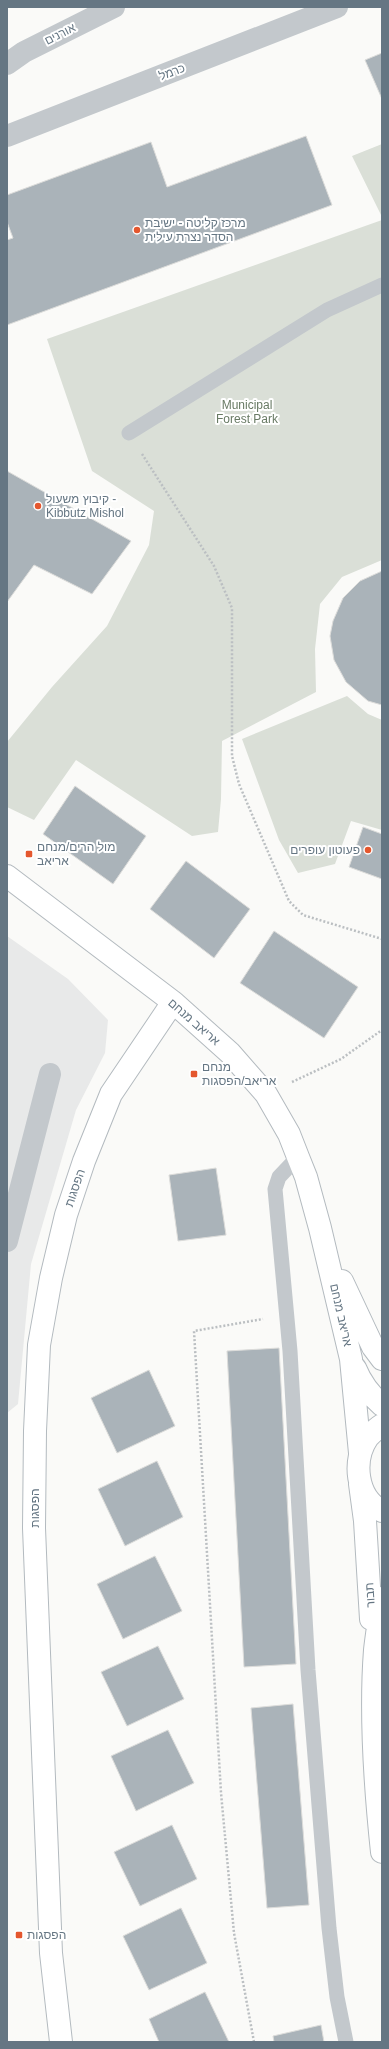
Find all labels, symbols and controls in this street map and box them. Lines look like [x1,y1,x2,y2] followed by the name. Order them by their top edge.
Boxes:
[42,20,78,48] street label: אורנים
[157,61,187,83] street label: כרמל
[145,216,246,244] place label: מרכז קליטה - ישיבת הסדר נצרת עילית
[132,225,142,235] marker: מרכז קליטה - ישיבת הסדר נצרת עילית
[216,398,279,426] park label: Municipal Forest Park
[46,492,124,520] place label: קיבוץ משעול - Kibbutz Mishol
[33,501,43,511] marker: קיבוץ משעול - Kibbutz Mishol
[37,840,115,868] place label: מול הרים/מנחם אריאב
[290,843,360,857] place label: פעוטון עופרים
[363,845,373,855] marker: פעוטון עופרים
[24,849,34,859] marker: מול הרים/מנחם אריאב
[165,996,223,1049] street label: אריאב מנחם
[202,1060,277,1088] place label: מנחם אריאב/הפסגות
[189,1069,199,1079] marker: מנחם אריאב/הפסגות
[62,1167,88,1209] street label: הפסגות
[327,1282,355,1348] street label: אריאב מנחם
[28,1488,42,1528] street label: הפסגות
[362,1582,378,1608] street label: תבור
[27,1928,66,1942] place label: הפסגות
[14,1930,24,1940] marker: הפסגות

